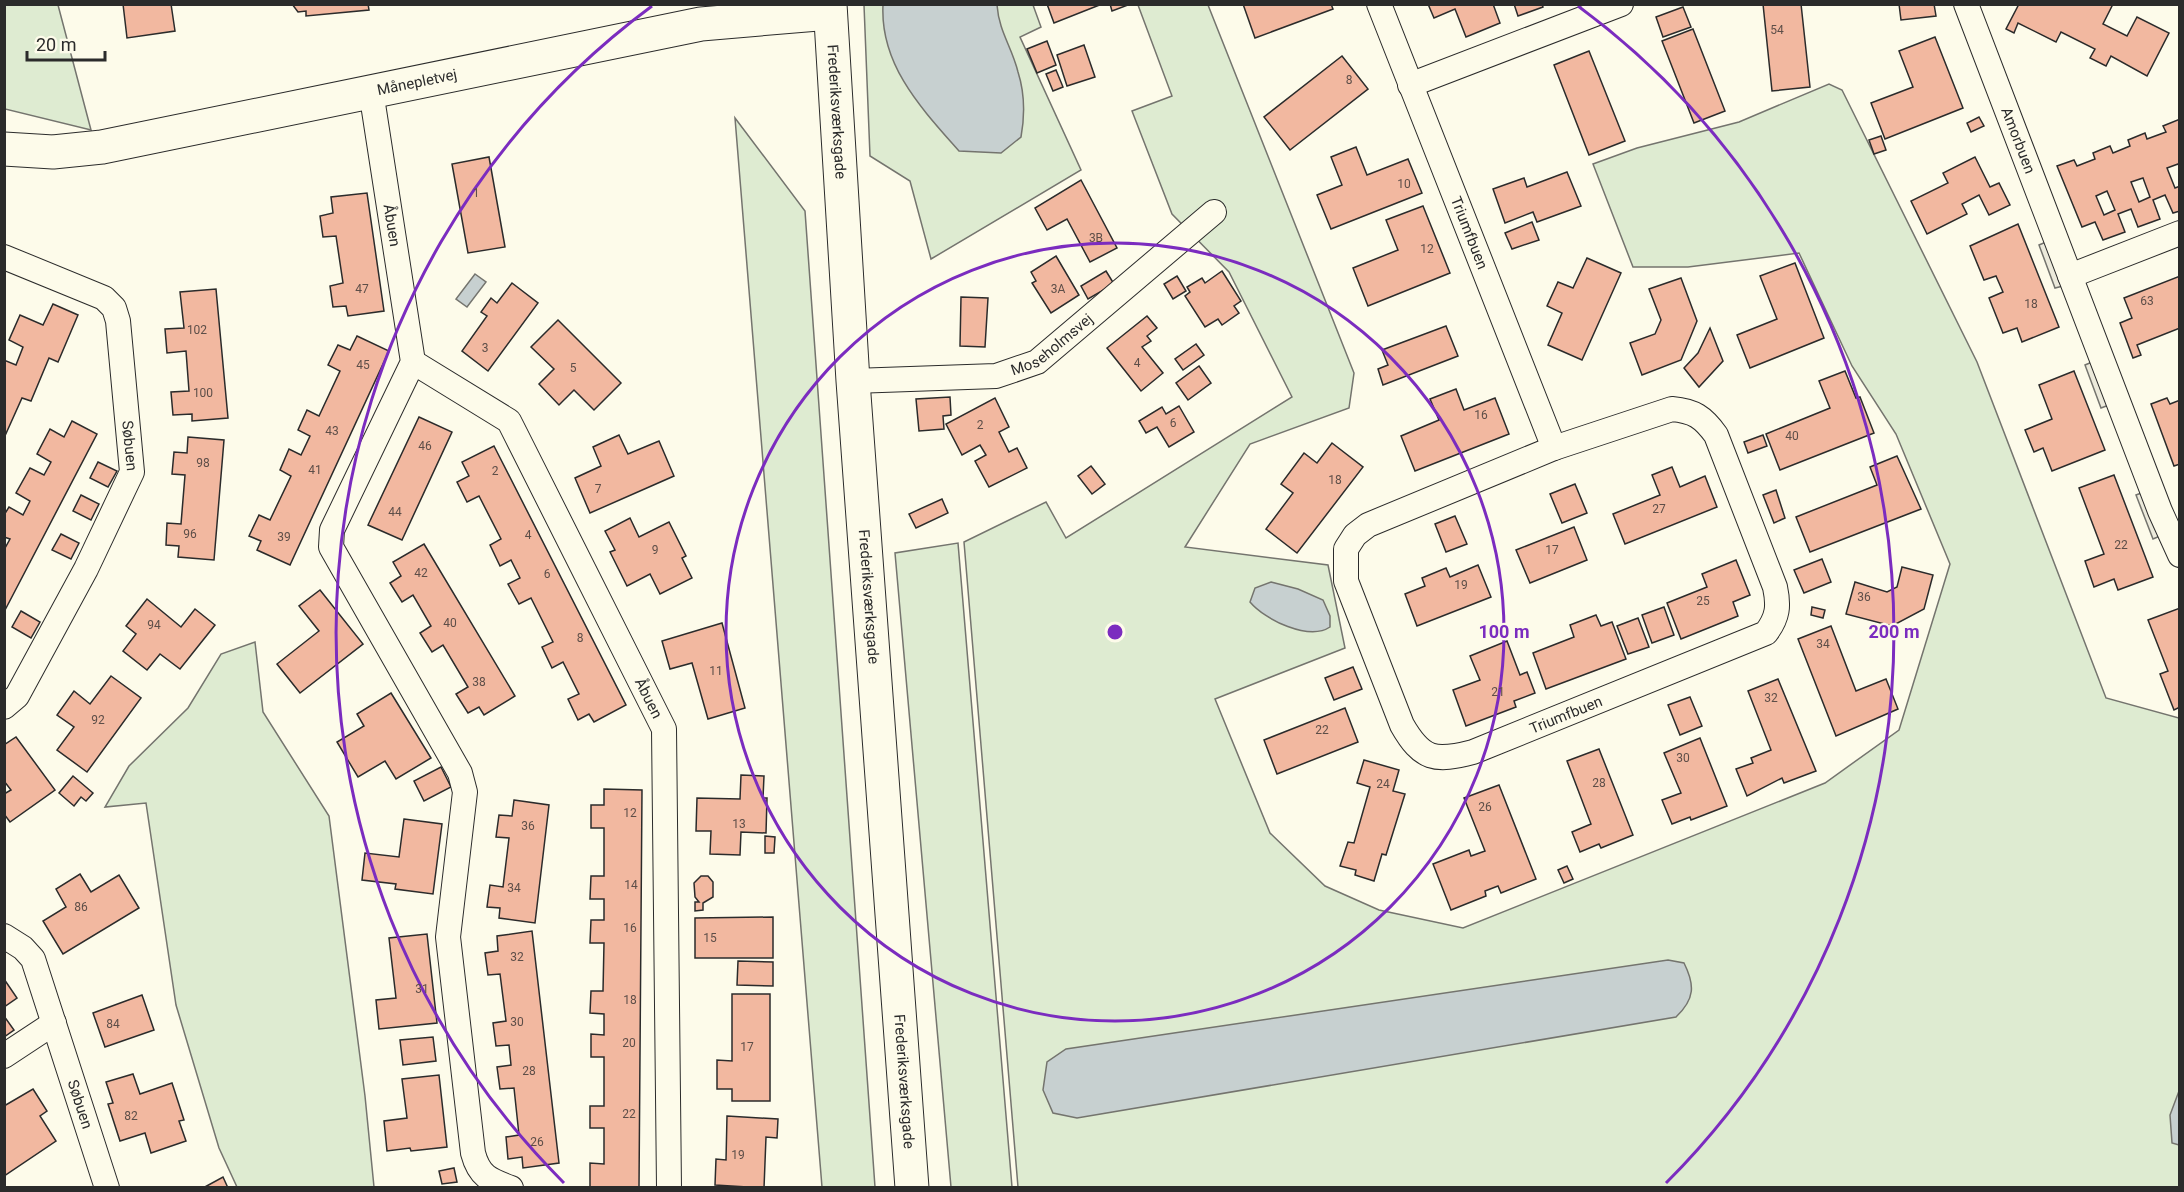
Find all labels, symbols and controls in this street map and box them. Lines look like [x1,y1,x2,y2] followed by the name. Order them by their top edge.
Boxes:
[1770,23,1784,37] house number: 54
[27,24,105,62] scale bar
[36,34,76,55] text: 20 m
[823,44,850,180] street label: Frederiksværksgade
[375,65,459,99] street label: Månepletvej
[1346,73,1353,87] house number: 8
[1997,105,2039,176] street label: Amorbuen
[1397,177,1411,191] house number: 10
[473,186,479,200] house number: 1
[1447,194,1492,272] street label: Triumfbuen
[380,203,404,248] street label: Åbuen
[1089,231,1103,245] house number: 3B
[1420,242,1434,256] house number: 12
[355,282,369,296] house number: 47
[1051,282,1065,296] house number: 3A
[2140,294,2154,308] house number: 63
[2024,297,2038,311] house number: 18
[1008,310,1096,379] street label: Moseholmsvej
[187,323,207,337] house number: 102
[482,341,488,355] house number: 3
[1134,356,1141,370] house number: 4
[356,358,370,372] house number: 45
[570,361,577,375] house number: 5
[193,386,213,400] house number: 100
[1474,408,1488,422] house number: 16
[1170,416,1177,430] house number: 6
[977,418,984,432] house number: 2
[118,420,141,472] street label: Søbuen
[325,424,339,438] house number: 43
[1785,429,1799,443] house number: 40
[418,439,432,453] house number: 46
[196,456,210,470] house number: 98
[308,463,322,477] house number: 41
[492,464,499,478] house number: 2
[1328,473,1342,487] house number: 18
[595,482,602,496] house number: 7
[1652,502,1666,516] house number: 27
[388,505,402,519] house number: 44
[183,527,197,541] house number: 96
[525,528,532,542] house number: 4
[855,529,883,665] street label: Frederiksværksgade
[277,530,291,544] house number: 39
[2114,538,2128,552] house number: 22
[652,543,658,557] house number: 9
[1545,543,1559,557] house number: 17
[414,566,428,580] house number: 42
[544,567,551,581] house number: 6
[1454,578,1468,592] house number: 19
[1857,590,1871,604] house number: 36
[1696,594,1710,608] house number: 25
[443,616,457,630] house number: 40
[147,618,161,632] house number: 94
[1478,621,1530,642] text: 100 m
[1868,621,1920,642] text: 200 m
[1105,622,1125,642] centre of rings
[577,631,584,645] house number: 8
[1816,637,1830,651] house number: 34
[709,664,723,678] house number: 11
[472,675,486,689] house number: 38
[631,675,666,721] street label: Åbuen
[1491,685,1505,699] house number: 21
[1764,691,1778,705] house number: 32
[1527,692,1605,738] street label: Triumfbuen
[91,713,105,727] house number: 92
[1315,723,1329,737] house number: 22
[1676,751,1690,765] house number: 30
[1592,776,1606,790] house number: 28
[1376,777,1390,791] house number: 24
[1478,800,1492,814] house number: 26
[623,806,637,820] house number: 12
[732,817,746,831] house number: 13
[521,819,535,833] house number: 36
[624,878,638,892] house number: 14
[507,881,521,895] house number: 34
[74,900,88,914] house number: 86
[623,921,637,935] house number: 16
[703,931,717,945] house number: 15
[510,950,524,964] house number: 32
[415,982,429,996] house number: 31
[623,993,637,1007] house number: 18
[890,1013,918,1149] street label: Frederiksværksgade
[510,1015,524,1029] house number: 30
[106,1017,120,1031] house number: 84
[622,1036,636,1050] house number: 20
[740,1040,754,1054] house number: 17
[522,1064,536,1078] house number: 28
[64,1078,96,1131] street label: Søbuen
[622,1107,636,1121] house number: 22
[124,1109,138,1123] house number: 82
[530,1135,544,1149] house number: 26
[731,1148,745,1162] house number: 19

